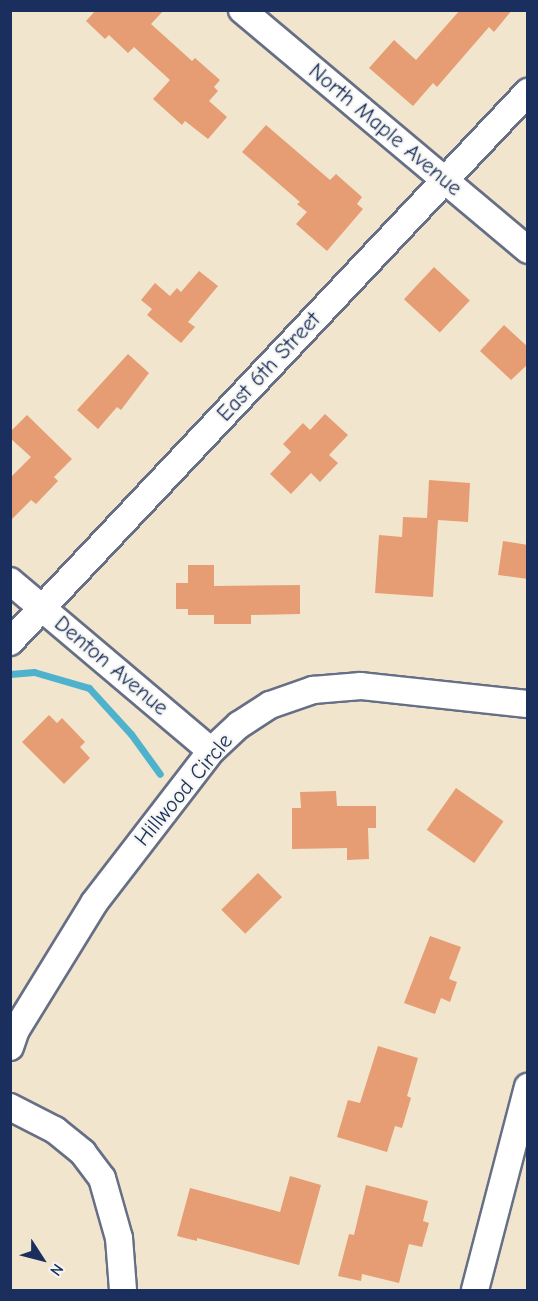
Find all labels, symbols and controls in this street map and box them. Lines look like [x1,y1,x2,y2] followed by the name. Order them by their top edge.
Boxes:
[303,58,467,202] street label: North Maple Avenue
[212,307,326,427] street label: East 6th Street
[49,611,173,721] street label: Denton Avenue
[129,728,239,852] street label: Hillwood Circle
[12,1229,72,1289] north arrow
[46,1260,67,1279] text: N

